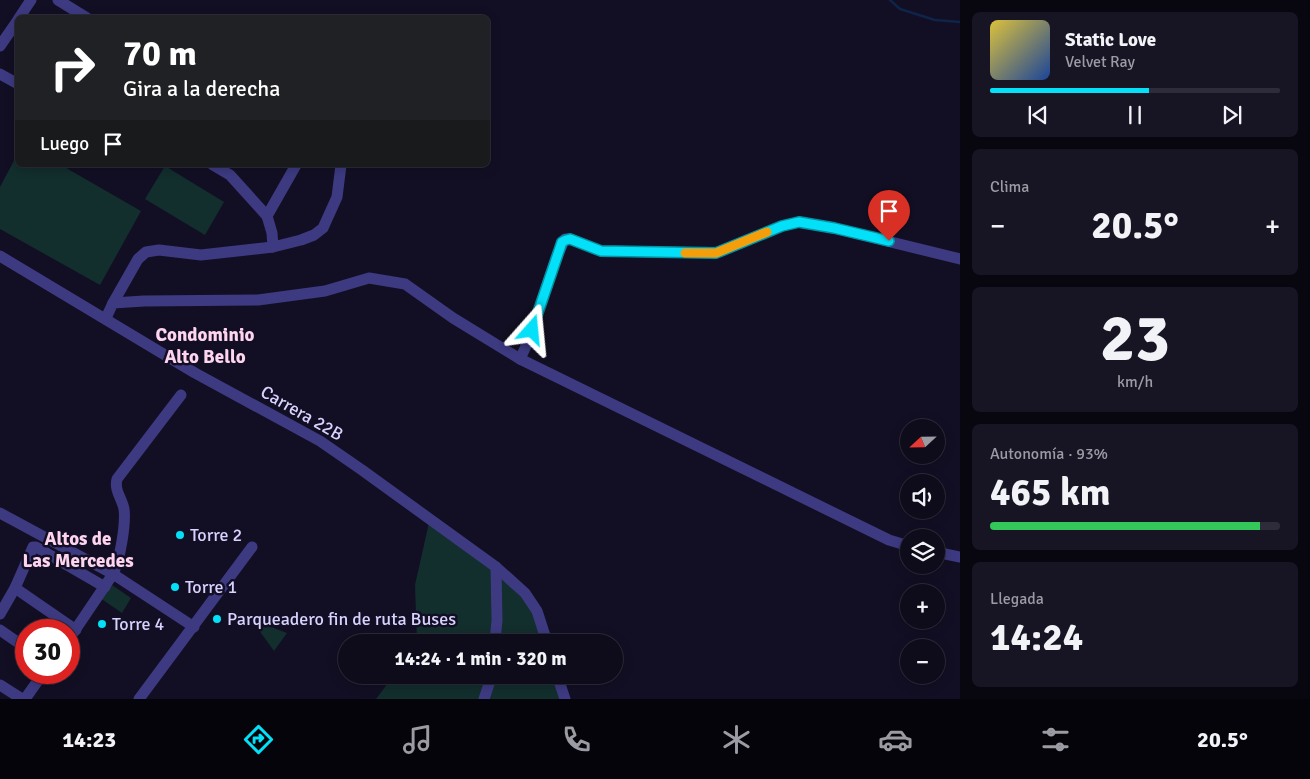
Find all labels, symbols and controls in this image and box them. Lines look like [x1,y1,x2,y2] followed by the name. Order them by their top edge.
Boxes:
[1065,28,1156,52] text: Static Love
[123,32,197,75] text: 70 m
[40,35,105,100] icon: right
[1065,52,1135,72] text: Velvet Ray
[123,75,280,102] text: Gira a la derecha
[1024,101,1052,129] icon: previous
[1121,101,1149,129] icon: pause
[1218,101,1246,129] icon: next
[99,130,127,158] icon: arrive
[40,132,89,156] text: Luego
[990,177,1029,197] text: Clima
[868,190,910,241] pin
[875,197,903,225] icon: arrive
[1091,202,1179,249] text: 20.5°
[990,209,1005,243] text: −
[1265,209,1280,243] text: +
[1100,299,1170,379] text: 23
[505,303,557,355] position arrow
[156,323,255,369] district label: Condominio Alto Bello
[1117,372,1153,392] text: km/h
[257,381,347,446] street label: Carrera 22B
[900,419,945,464] north arrow
[900,419,945,684] map controls
[990,444,1108,464] text: Autonomía · 93%
[990,469,1111,516] text: 465 km
[900,474,945,519] button: sound
[190,524,242,546] place label: Torre 2
[22,527,134,573] district label: Altos de Las Mercedes
[174,529,186,541] marker: Torre 2
[900,529,945,574] button: layers
[185,576,237,598] place label: Torre 1
[169,581,181,593] marker: Torre 1
[900,584,945,629] button: +
[990,589,1044,609] text: Llegada
[227,608,456,630] place label: Parqueadero fin de ruta Buses
[112,613,165,635] place label: Torre 4
[211,613,223,625] marker: Parqueadero fin de ruta Buses
[990,614,1083,661] text: 14:24
[96,618,108,630] marker: Torre 4
[15,619,80,684] speed limit sign: 30
[900,639,945,684] button: −
[394,647,567,671] text: 14:24 · 1 min · 320 m
[241,722,276,757] icon: directions
[400,722,435,757] icon: music
[559,722,594,757] icon: phone
[719,722,754,757] icon: climate
[878,722,913,757] icon: car
[1038,722,1073,757] icon: filters
[62,726,116,753] text: 14:23
[1197,726,1248,753] text: 20.5°

